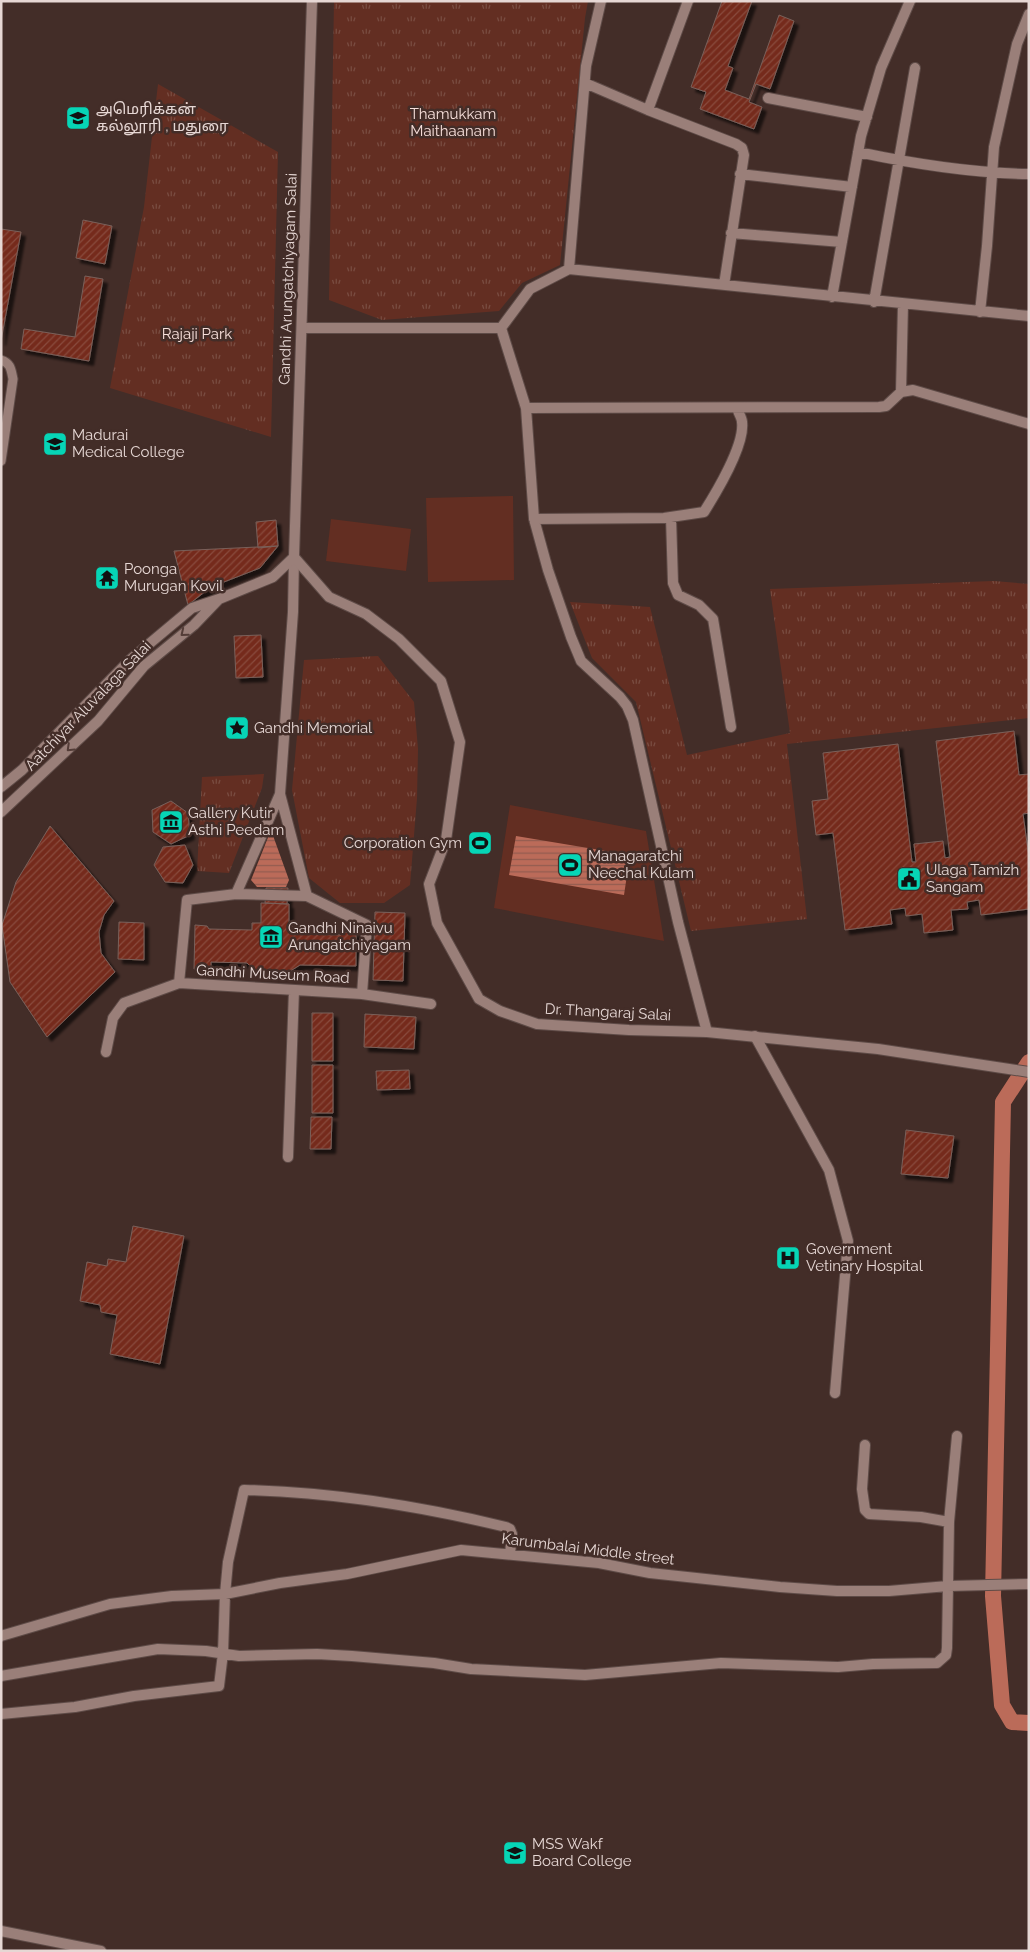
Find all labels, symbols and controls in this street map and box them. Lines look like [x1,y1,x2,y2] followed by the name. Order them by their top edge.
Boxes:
[96,100,229,136] place label: அமெரிக்கன் கல்லூரி , மதுரை
[65,105,91,131] school or university icon: அமெரிக்கன் கல்லூரி , மதுரை
[410,105,496,140] park label: Thamukkam Maithaanam
[275,173,301,385] street label: Gandhi Arungatchiyagam Salai
[162,325,232,343] park label: Rajaji Park
[72,426,185,461] place label: Madurai Medical College
[42,431,68,457] school or university icon: Madurai Medical College
[124,560,224,595] place label: Poonga Murugan Kovil
[94,565,120,591] temple icon: Poonga Murugan Kovil
[180,628,189,637] one-way arrow
[21,637,155,775] street label: Aatchiyar Aluvalaga Salai
[224,715,250,741] place icon: Gandhi Memorial
[254,719,373,737] place label: Gandhi Memorial
[66,743,75,752] one-way arrow
[188,804,284,839] place label: Gallery Kutir Asthi Peedam
[158,809,184,835] museum icon: Gallery Kutir Asthi Peedam
[467,830,493,856] sports icon: Corporation Gym
[344,834,462,852] place label: Corporation Gym
[588,847,694,882] place label: Managaratchi Neechal Kulam
[557,852,583,878] sports icon: Managaratchi Neechal Kulam
[926,861,1019,896] place label: Ulaga Tamizh Sangam
[896,866,922,892] public building icon: Ulaga Tamizh Sangam
[288,919,411,954] place label: Gandhi Ninaivu Arungatchiyagam
[258,924,284,950] museum icon: Gandhi Ninaivu Arungatchiyagam
[196,961,350,987] street label: Gandhi Museum Road
[544,1000,672,1024] street label: Dr. Thangaraj Salai
[806,1240,924,1275] place label: Government Vetinary Hospital
[775,1245,801,1271] hospital icon: Government Vetinary Hospital
[500,1529,676,1569] street label: Karumbalai Middle street
[532,1835,632,1870] place label: MSS Wakf Board College
[502,1840,528,1866] school or university icon: MSS Wakf Board College

